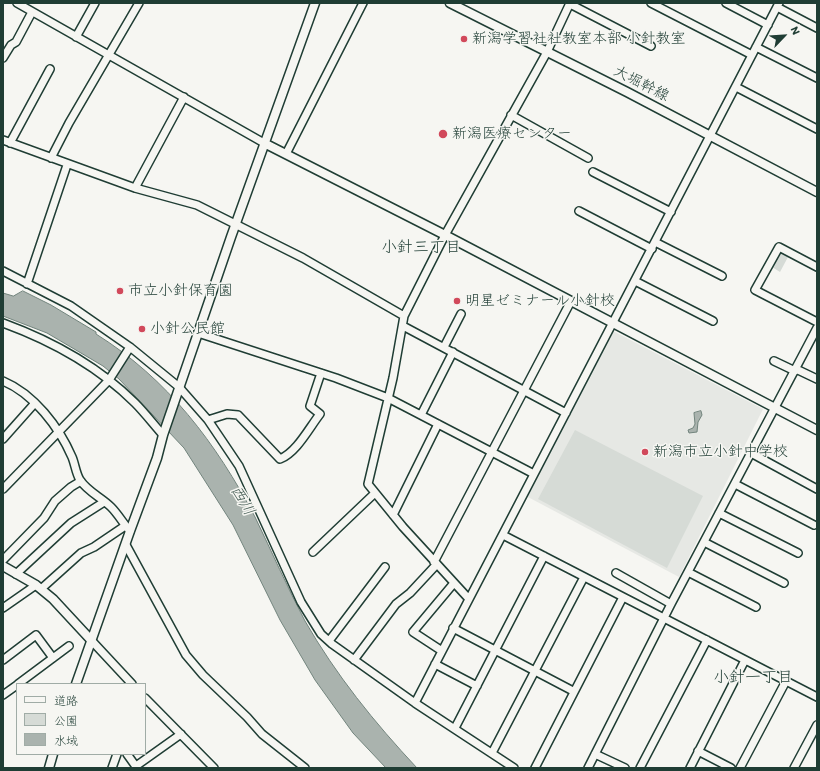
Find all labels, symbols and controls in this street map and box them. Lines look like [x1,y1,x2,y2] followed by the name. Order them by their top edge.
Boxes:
[764,16,804,56] north arrow
[788,25,803,37] text: N
[472,30,685,48] place label: 新潟学習社社教室本部 小針教室
[459,34,469,44] marker: 新潟学習社社教室本部 小針教室
[610,62,672,106] street label: 大堀幹線
[452,125,572,143] place label: 新潟医療センター
[437,128,449,140] marker: 新潟医療センター
[381,238,461,258] district label: 小針三丁目
[128,282,233,300] place label: 市立小針保育園
[115,286,125,296] marker: 市立小針保育園
[465,292,615,310] place label: 明星ゼミナール小針校
[452,296,462,306] marker: 明星ゼミナール小針校
[150,320,225,338] place label: 小針公民館
[137,324,147,334] marker: 小針公民館
[653,443,788,461] place label: 新潟市立小針中学校
[640,447,650,457] marker: 新潟市立小針中学校
[226,482,258,520] water label: 西川
[713,668,793,688] district label: 小針一丁目
[16,683,146,755] legend
[54,694,78,708] text: 道路
[54,714,78,728] text: 公園
[54,734,78,748] text: 水域

